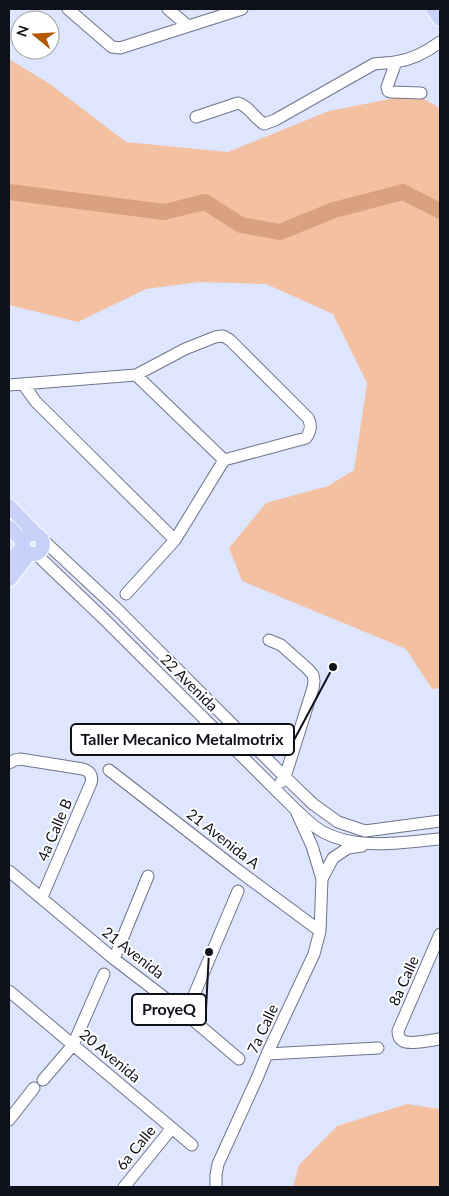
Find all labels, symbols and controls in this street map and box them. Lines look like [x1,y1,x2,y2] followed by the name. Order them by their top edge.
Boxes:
[10,10,60,60] north arrow
[12,23,32,39] text: N
[157,650,222,715] street label: 22 Avenida
[71,724,294,755] callout: Taller Mecanico Metalmotrix
[80,729,284,748] text: Taller Mecanico Metalmotrix
[33,796,75,864] street label: 4a Calle B
[184,804,264,873] street label: 21 Avenida A
[99,922,168,982] street label: 21 Avenida
[384,953,422,1008] street label: 8a Calle
[132,994,206,1025] callout: ProyeQ
[142,999,196,1018] text: ProyeQ
[243,1001,281,1056] street label: 7a Calle
[77,1025,145,1086] street label: 20 Avenida
[112,1121,159,1173] street label: 6a Calle

